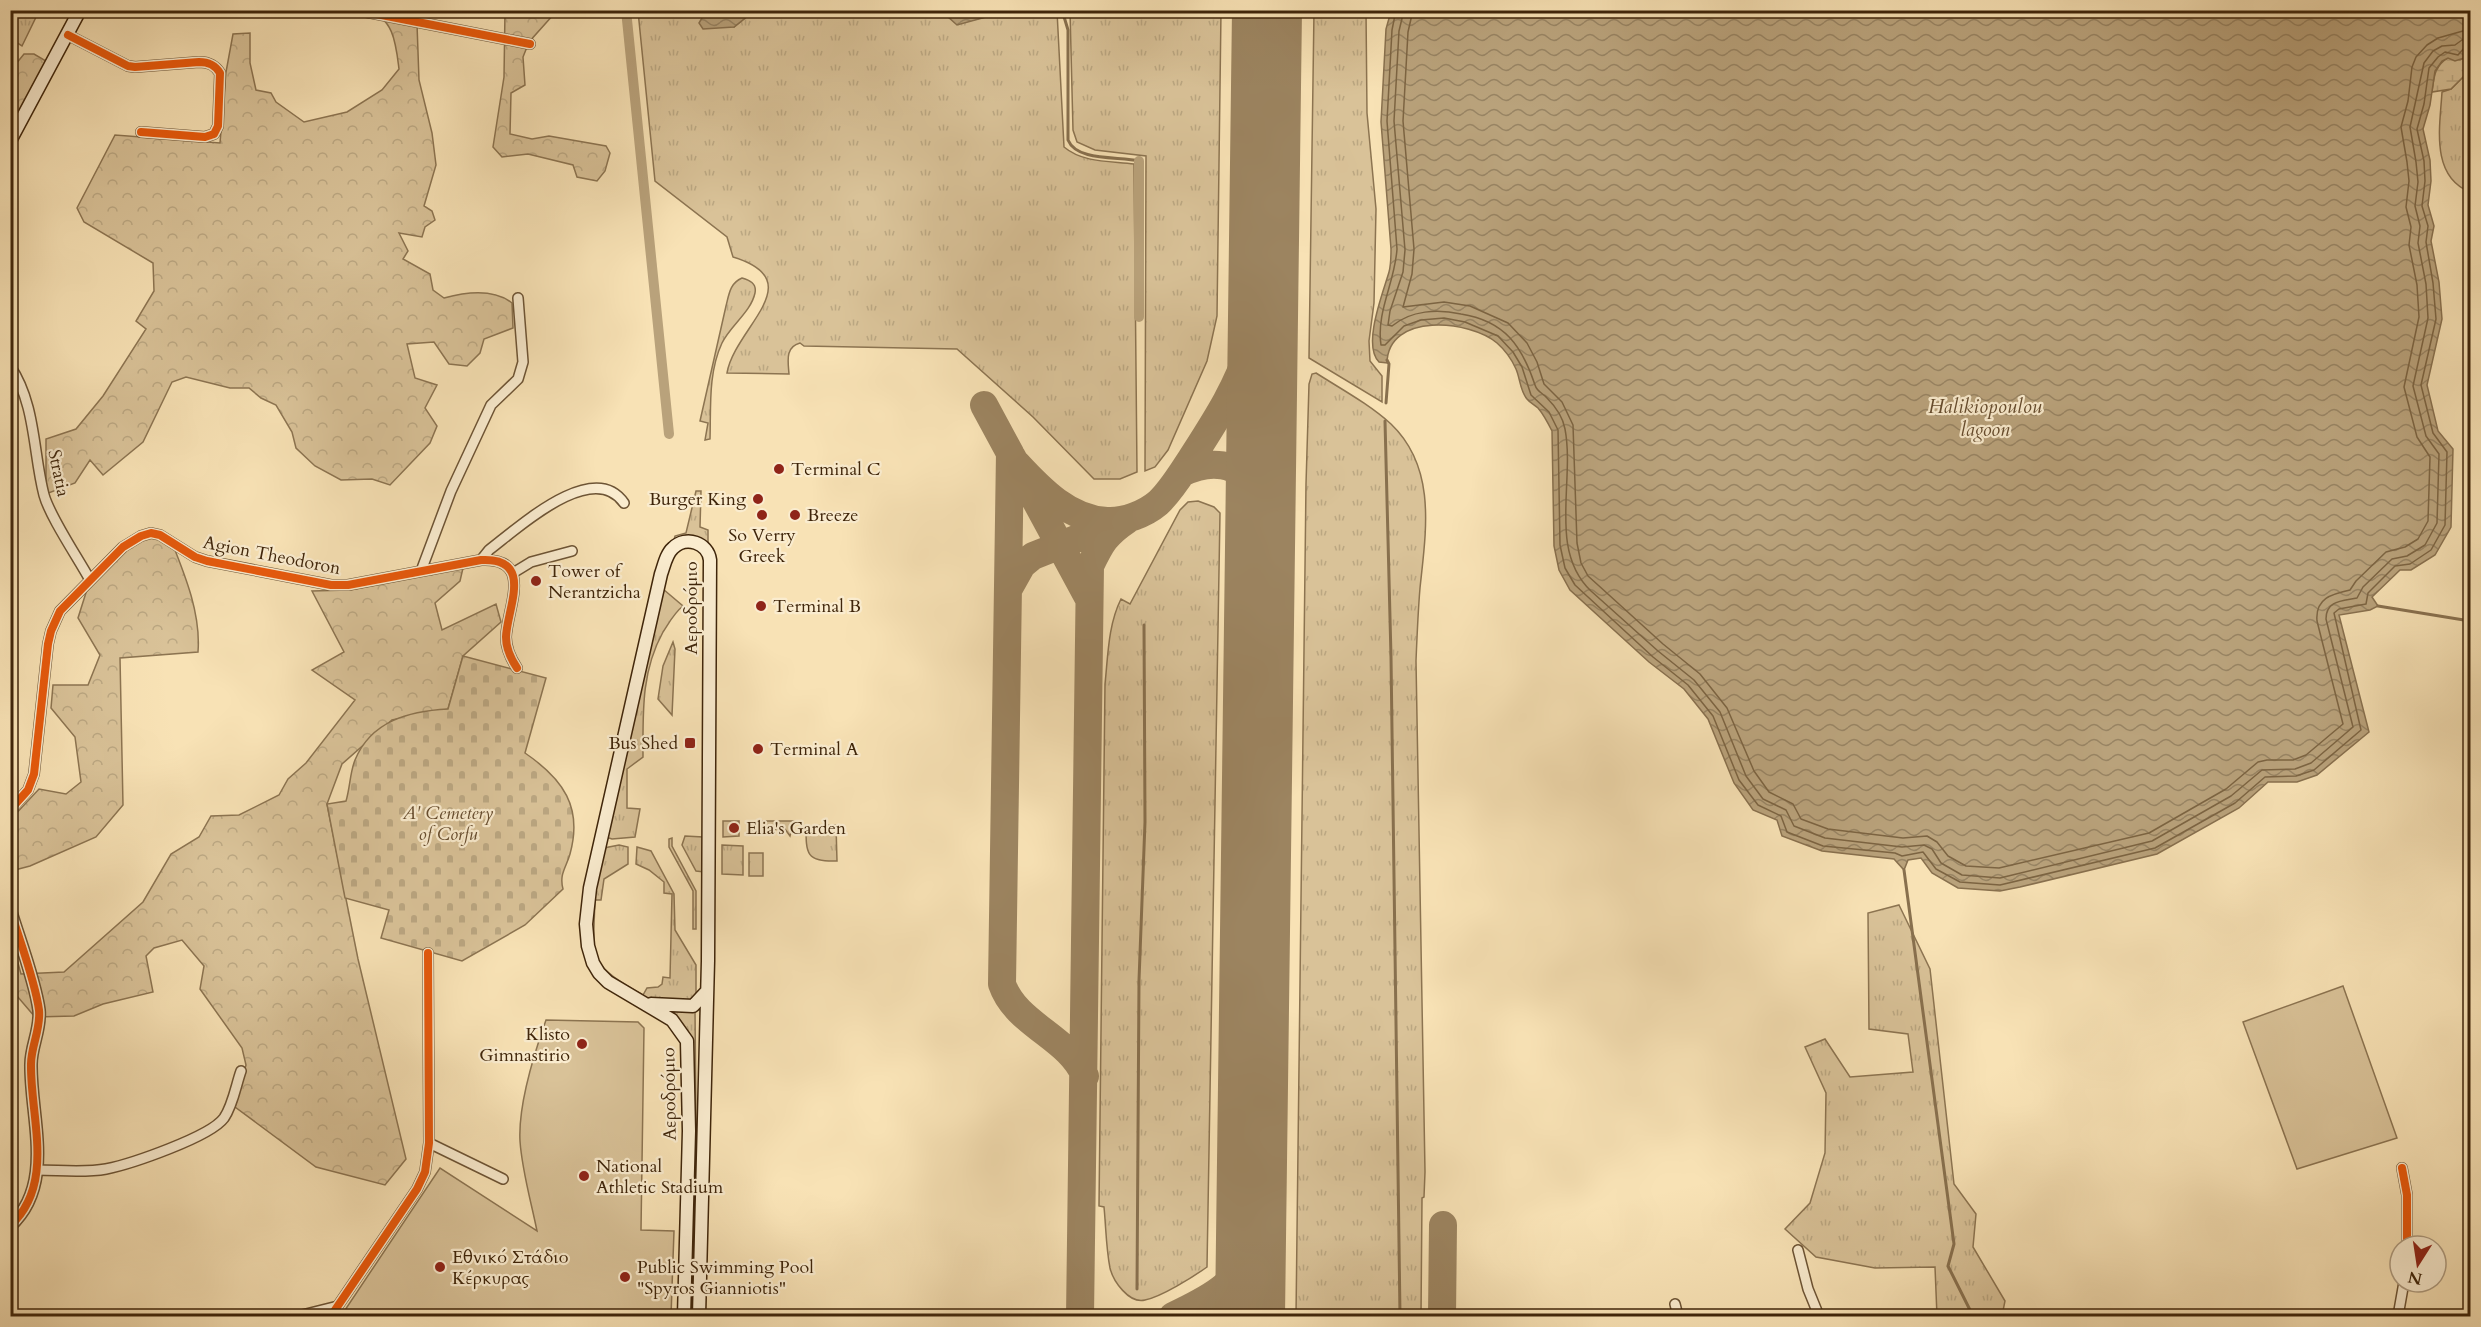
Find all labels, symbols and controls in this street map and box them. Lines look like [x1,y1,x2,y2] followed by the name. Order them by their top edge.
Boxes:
[1928,393,2042,443] water label: Halikiopoulou lagoon
[41,447,76,499] street label: Stratia
[791,457,881,482] place label: Terminal C
[772,462,786,476] marker: Terminal C
[649,487,747,512] place label: Burger King
[751,492,765,506] marker: Burger King
[807,503,858,528] place label: Breeze
[755,508,769,522] marker: So Verry Greek
[788,508,802,522] marker: Breeze
[728,523,796,569] place label: So Verry Greek
[201,530,344,581] street label: Agion Theodoron
[548,559,641,605] place label: Tower of Nerantzicha
[679,561,704,655] street label: Αεροδρόμιο
[529,574,543,588] marker: Tower of Nerantzicha
[773,594,861,619] place label: Terminal B
[754,599,768,613] marker: Terminal B
[608,731,678,756] place label: Bus Shed
[683,736,697,750] marker: Bus Shed
[770,737,859,762] place label: Terminal A
[751,742,765,756] marker: Terminal A
[402,801,493,847] park label: A' Cemetery of Corfu
[746,816,847,841] place label: Elia's Garden
[727,821,741,835] marker: Elia's Garden
[479,1022,570,1068] place label: Klisto Gimnastirio
[575,1037,589,1051] marker: Klisto Gimnastirio
[656,1047,683,1141] street label: Αεροδρόμιο
[596,1154,724,1200] place label: National Athletic Stadium
[577,1169,591,1183] marker: National Athletic Stadium
[2388,1234,2448,1294] north arrow
[452,1245,569,1291] place label: Εθνικό Στάδιο Κέρκυρας
[637,1255,814,1301] place label: Public Swimming Pool "Spyros Gianniotis"
[433,1260,447,1274] marker: Εθνικό Στάδιο Κέρκυρας
[2406,1265,2424,1290] text: N
[618,1270,632,1284] marker: Public Swimming Pool "Spyros Gianniotis"

